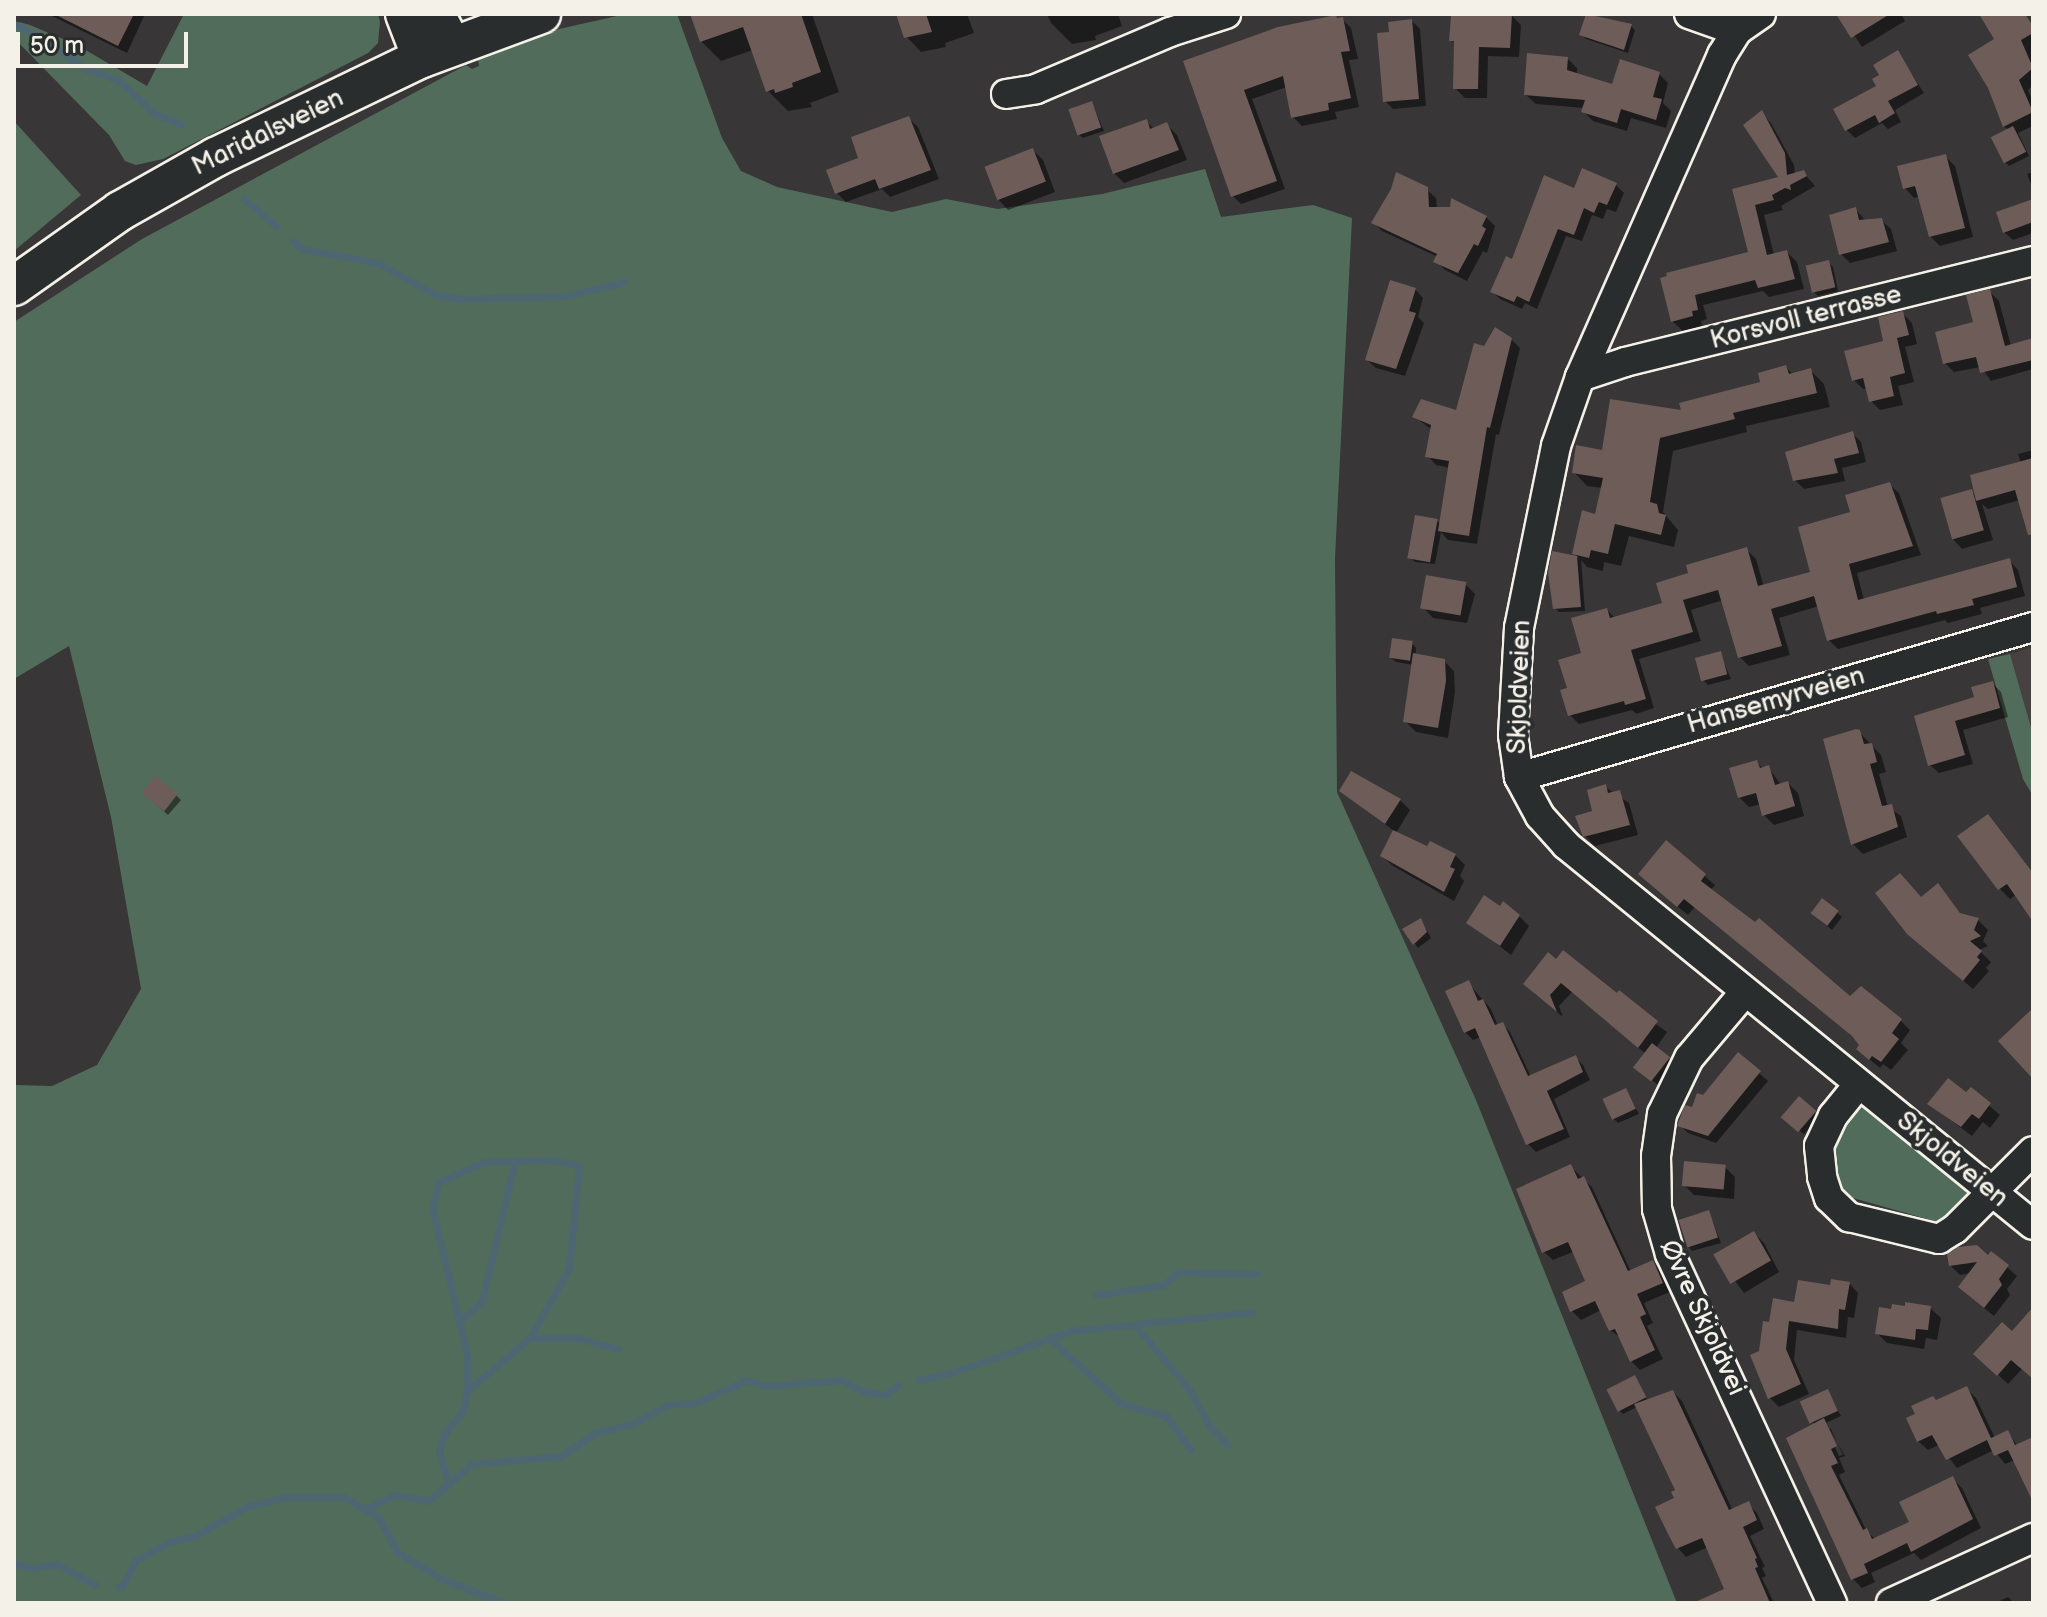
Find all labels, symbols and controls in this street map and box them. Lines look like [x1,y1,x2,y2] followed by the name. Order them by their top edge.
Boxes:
[20,16,192,66] scale bar
[30,31,84,60] text: 50 m
[187,83,349,183] street label: Maridalsveien
[1707,279,1905,357] street label: Korsvoll terrasse
[1502,619,1538,755] street label: Skjoldveien
[1684,661,1868,741] street label: Hansemyrveien
[1890,1106,2014,1214] street label: Skjoldveien
[1652,1235,1752,1401] street label: Øvre Skjoldvei

